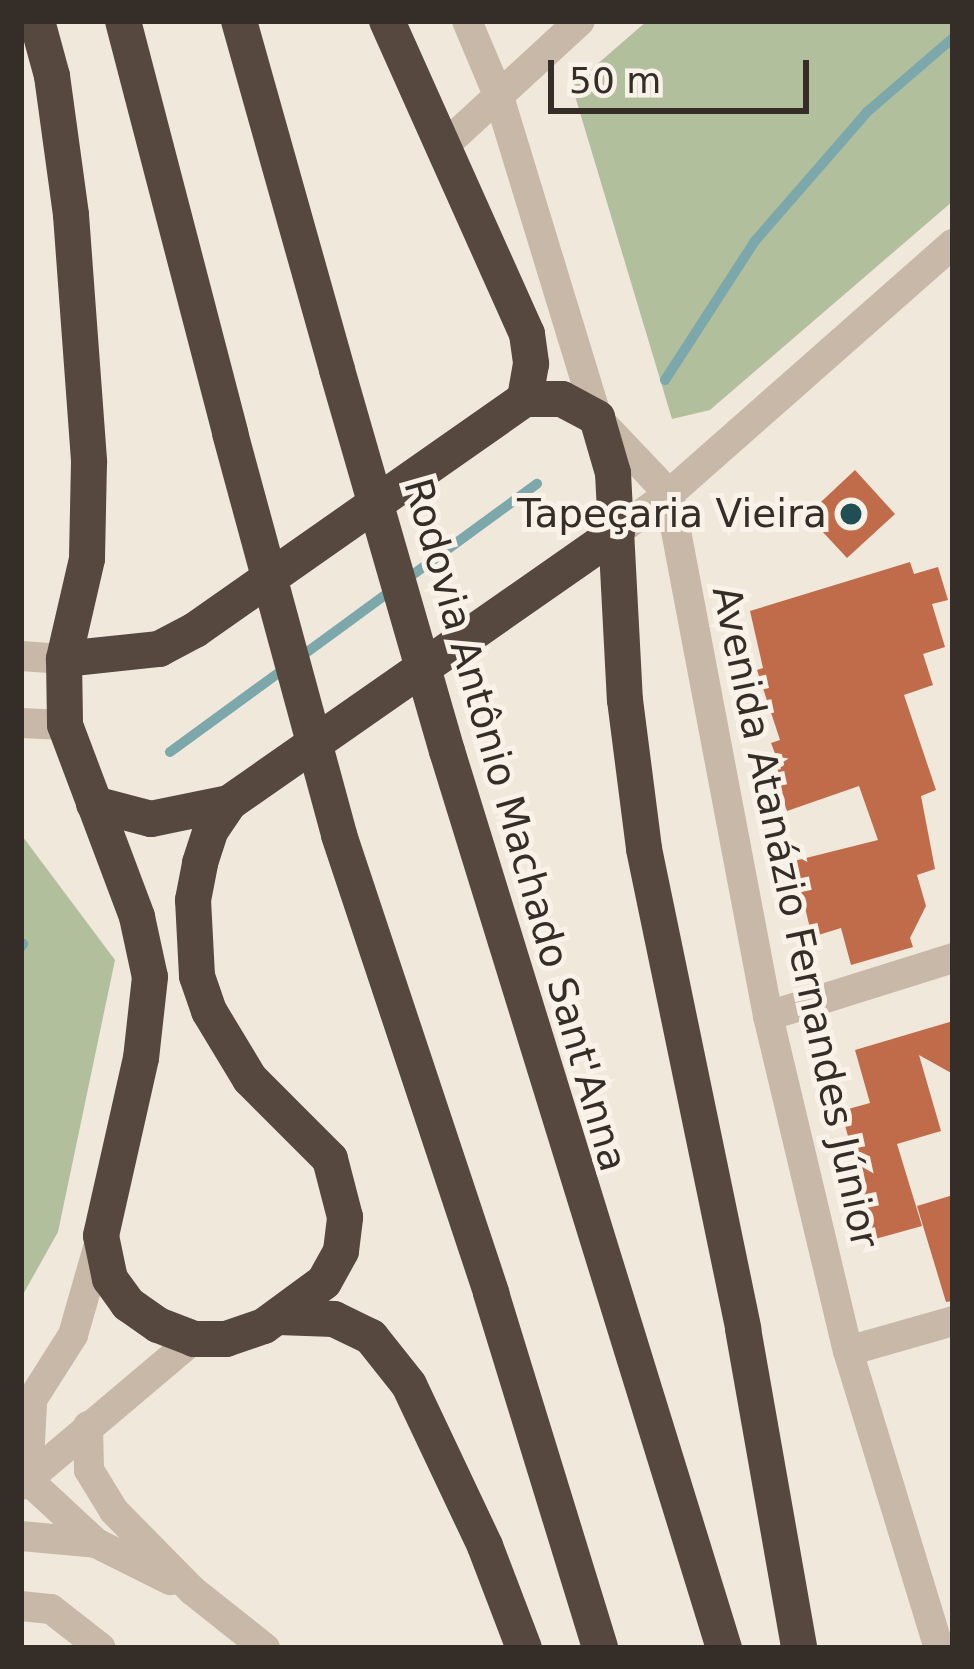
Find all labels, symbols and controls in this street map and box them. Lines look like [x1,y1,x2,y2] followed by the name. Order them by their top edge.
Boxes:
[554,36,815,110] scale bar
[569,60,661,101] text: 50 m
[393,473,637,1177] street label: Rodovia Antônio Machado Sant'Anna
[517,491,827,537] place label: Tapeçaria Vieira
[838,501,864,527] marker: Tapeçaria Vieira
[702,582,888,1252] street label: Avenida Atanázio Fernandes Júnior

